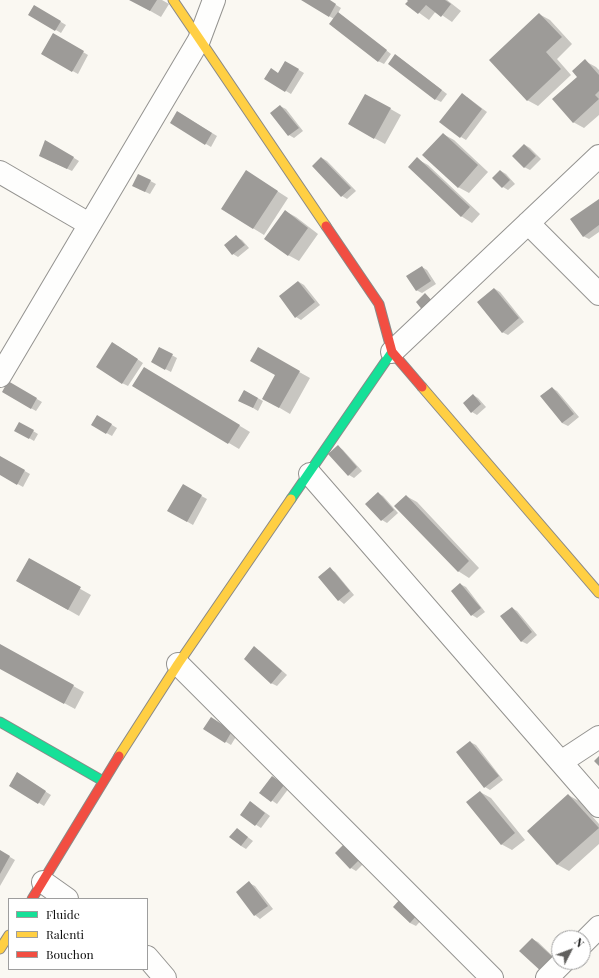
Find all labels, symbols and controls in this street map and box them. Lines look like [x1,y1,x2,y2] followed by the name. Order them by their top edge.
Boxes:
[8,898,148,970] legend
[46,906,80,922] text: Fluide
[46,926,84,942] text: Ralenti
[551,930,591,970] north arrow
[571,934,588,950] text: N
[46,946,94,962] text: Bouchon

